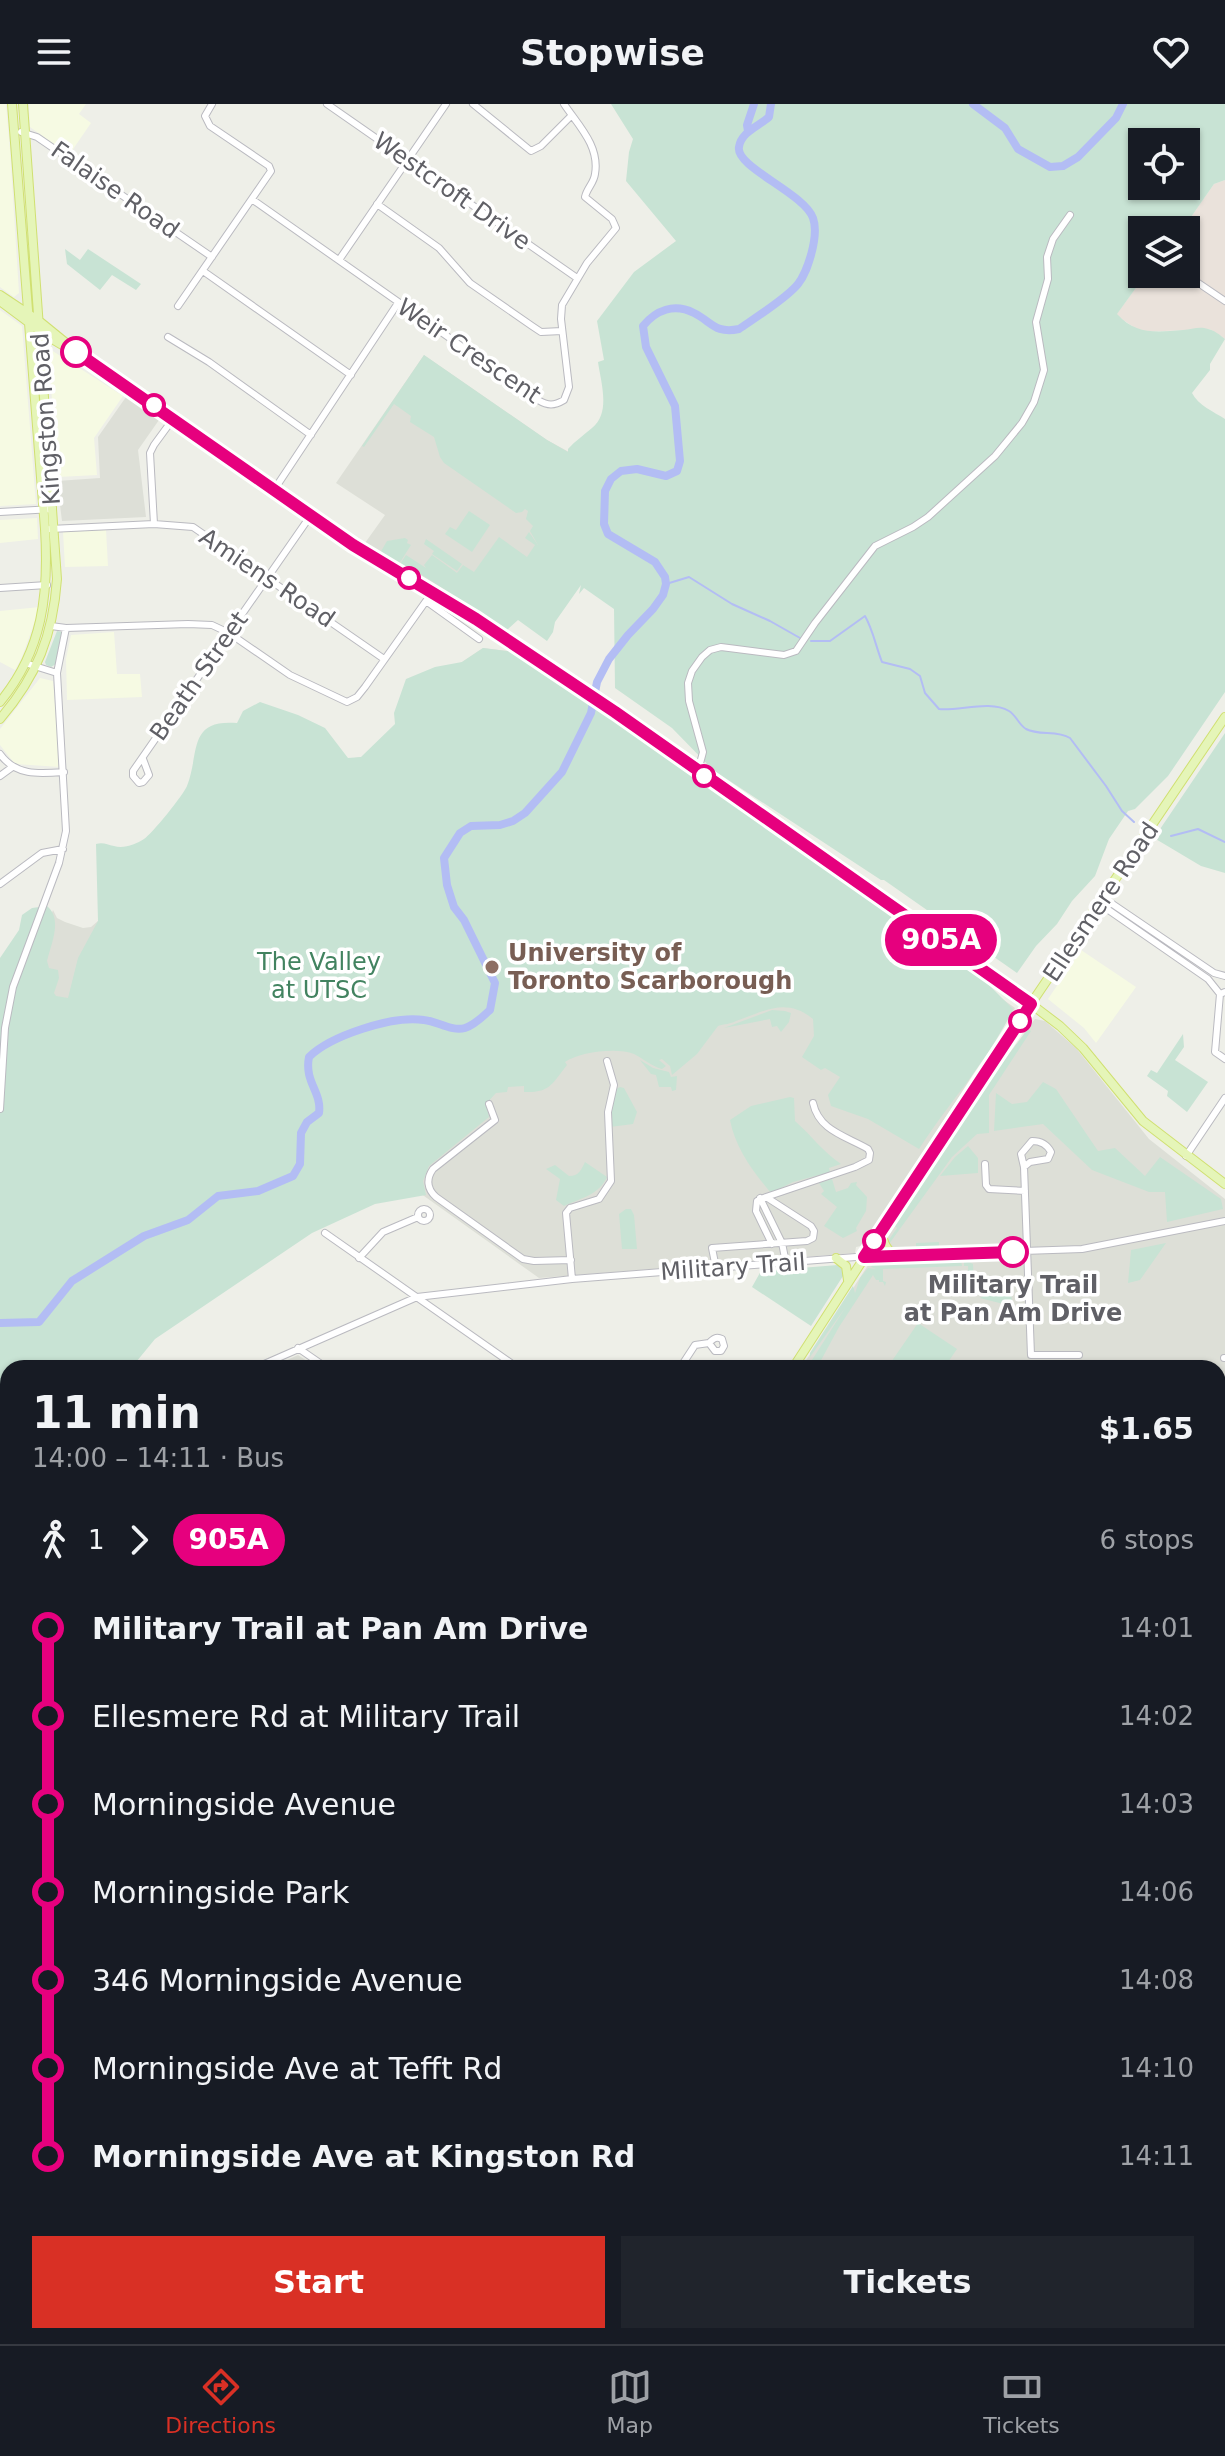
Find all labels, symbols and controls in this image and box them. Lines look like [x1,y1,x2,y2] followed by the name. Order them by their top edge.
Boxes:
[32,30,76,74] icon: menu
[1149,30,1193,74] icon: heart
[520,32,705,73] text: Stopwise
[368,126,536,256] street label: Westcroft Drive
[1128,128,1200,288] map controls
[1128,128,1200,200] button: locate
[46,136,184,244] street label: Falaise Road
[1128,216,1200,288] button: layers
[392,293,546,409] street label: Weir Crescent
[26,332,66,506] street label: Kingston Road
[61,337,91,367] unlabelled marker
[143,394,165,416] unlabelled marker
[194,523,340,633] street label: Amiens Road
[398,567,420,589] unlabelled marker
[144,606,254,746] street label: Beath Street
[693,765,715,787] unlabelled marker
[1037,817,1165,987] street label: Ellesmere Road
[885,914,997,966] line badge: 905A
[901,923,981,956] text: 905A
[508,939,792,995] place label: University of Toronto Scarborough
[256,948,381,1004] park label: The Valley at UTSC
[483,958,501,976] marker: University of Toronto Scarborough
[1009,1010,1031,1032] unlabelled marker
[863,1230,885,1252] unlabelled marker
[998,1237,1028,1267] marker: Military Trail at Pan Am Drive
[659,1248,807,1286] street label: Military Trail
[904,1271,1122,1327] place label: Military Trail at Pan Am Drive
[32,1387,201,1438] text: 11 min
[1099,1411,1194,1446] text: $1.65
[32,1443,284,1473] text: 14:00 – 14:11 · Bus
[32,1518,76,1562] icon: walk
[117,1518,161,1562] icon: forward
[189,1523,269,1556] text: 905A
[88,1525,105,1555] text: 1
[1099,1525,1194,1555] text: 6 stops
[92,1611,588,1646] text: Military Trail at Pan Am Drive
[1119,1613,1194,1643] text: 14:01
[92,1699,520,1734] text: Ellesmere Rd at Military Trail
[1119,1701,1194,1731] text: 14:02
[92,1787,396,1822] text: Morningside Avenue
[1119,1789,1194,1819] text: 14:03
[92,1875,349,1910] text: Morningside Park
[1119,1877,1194,1907] text: 14:06
[92,1963,463,1998] text: 346 Morningside Avenue
[1119,1965,1194,1995] text: 14:08
[92,2051,502,2086] text: Morningside Ave at Tefft Rd
[1119,2053,1194,2083] text: 14:10
[92,2139,635,2174] text: Morningside Ave at Kingston Rd
[1119,2141,1194,2171] text: 14:11
[32,2236,605,2328] button: Start
[621,2236,1194,2328] button: Tickets
[165,2365,276,2438] tab: Directions
[606,2365,653,2438] tab: Map
[983,2365,1060,2438] tab: Tickets

